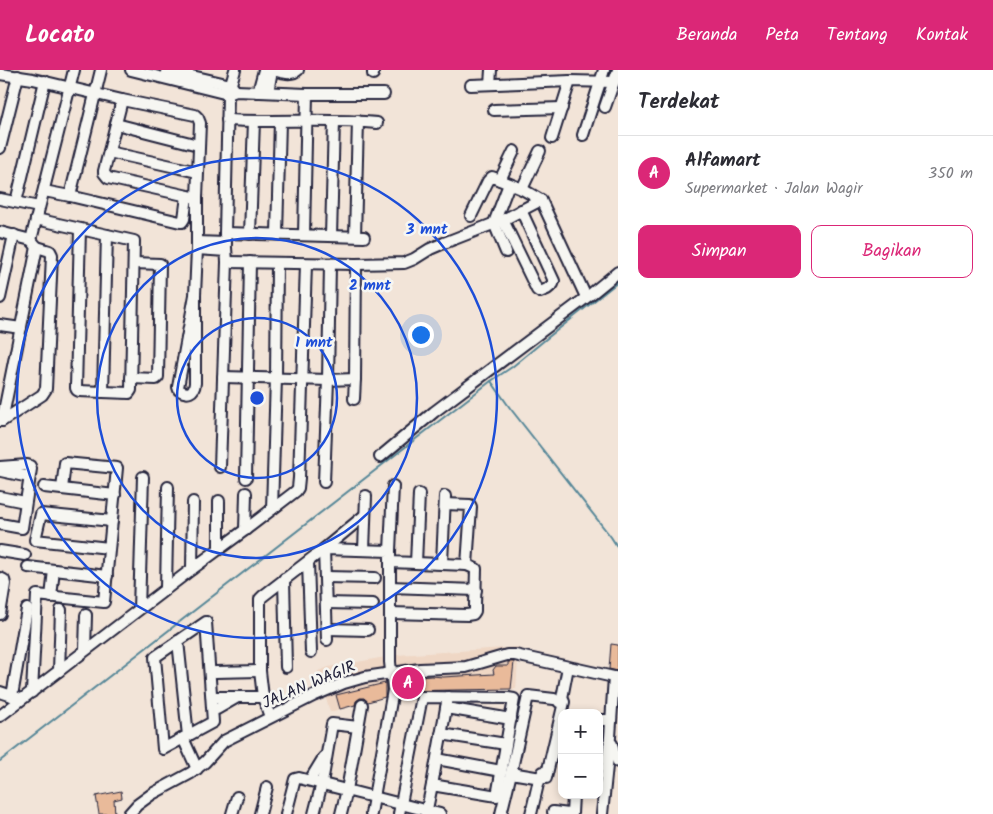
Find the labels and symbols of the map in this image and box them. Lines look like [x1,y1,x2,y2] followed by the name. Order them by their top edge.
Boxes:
[405,218,448,242] text: 3 mnt
[349,274,391,298] text: 2 mnt
[408,322,434,348] your location
[295,331,333,355] text: 1 mnt
[248,389,266,407] centre of rings
[258,654,360,716] street label: JALAN WAGIR
[392,664,424,702] pin: A

